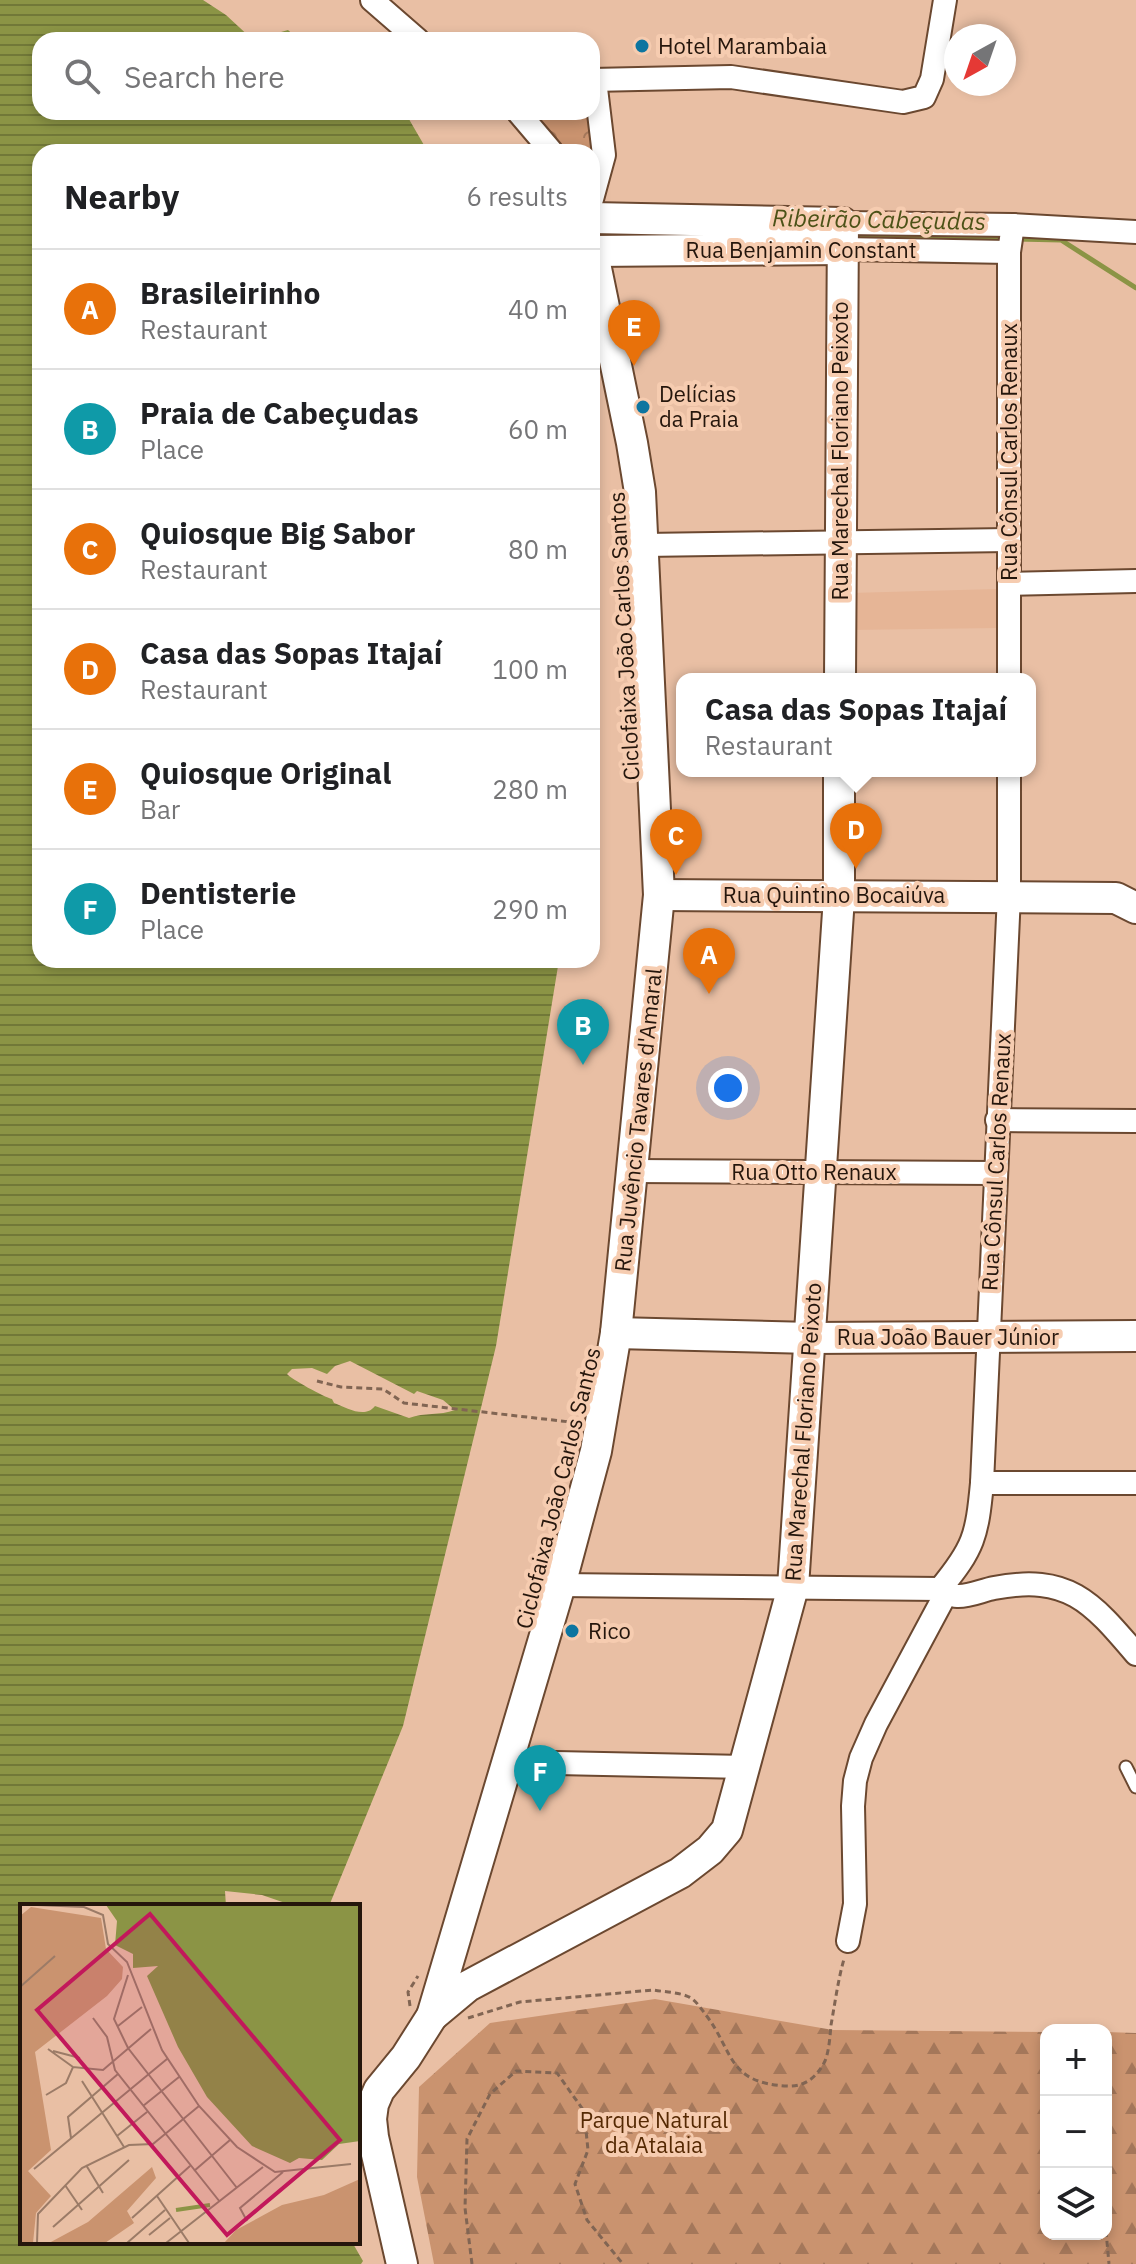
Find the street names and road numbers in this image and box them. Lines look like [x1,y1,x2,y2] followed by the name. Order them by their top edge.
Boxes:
[686,235,916,264] street label: Rua Benjamin Constant
[825,301,854,601] street label: Rua Marechal Floriano Peixoto
[994,323,1023,581] street label: Rua Cônsul Carlos Renaux
[601,491,646,781] street label: Ciclofaixa João Carlos Santos
[723,880,946,909] street label: Rua Quintino Bocaiúva
[607,967,668,1273] street label: Rua Juvêncio Tavares d'Amaral
[974,1032,1017,1291] street label: Rua Cônsul Carlos Renaux
[731,1157,897,1186] street label: Rua Otto Renaux
[778,1282,827,1582] street label: Rua Marechal Floriano Peixoto
[837,1322,1059,1351] street label: Rua João Bauer Júnior
[508,1344,607,1632] street label: Ciclofaixa João Carlos Santos

